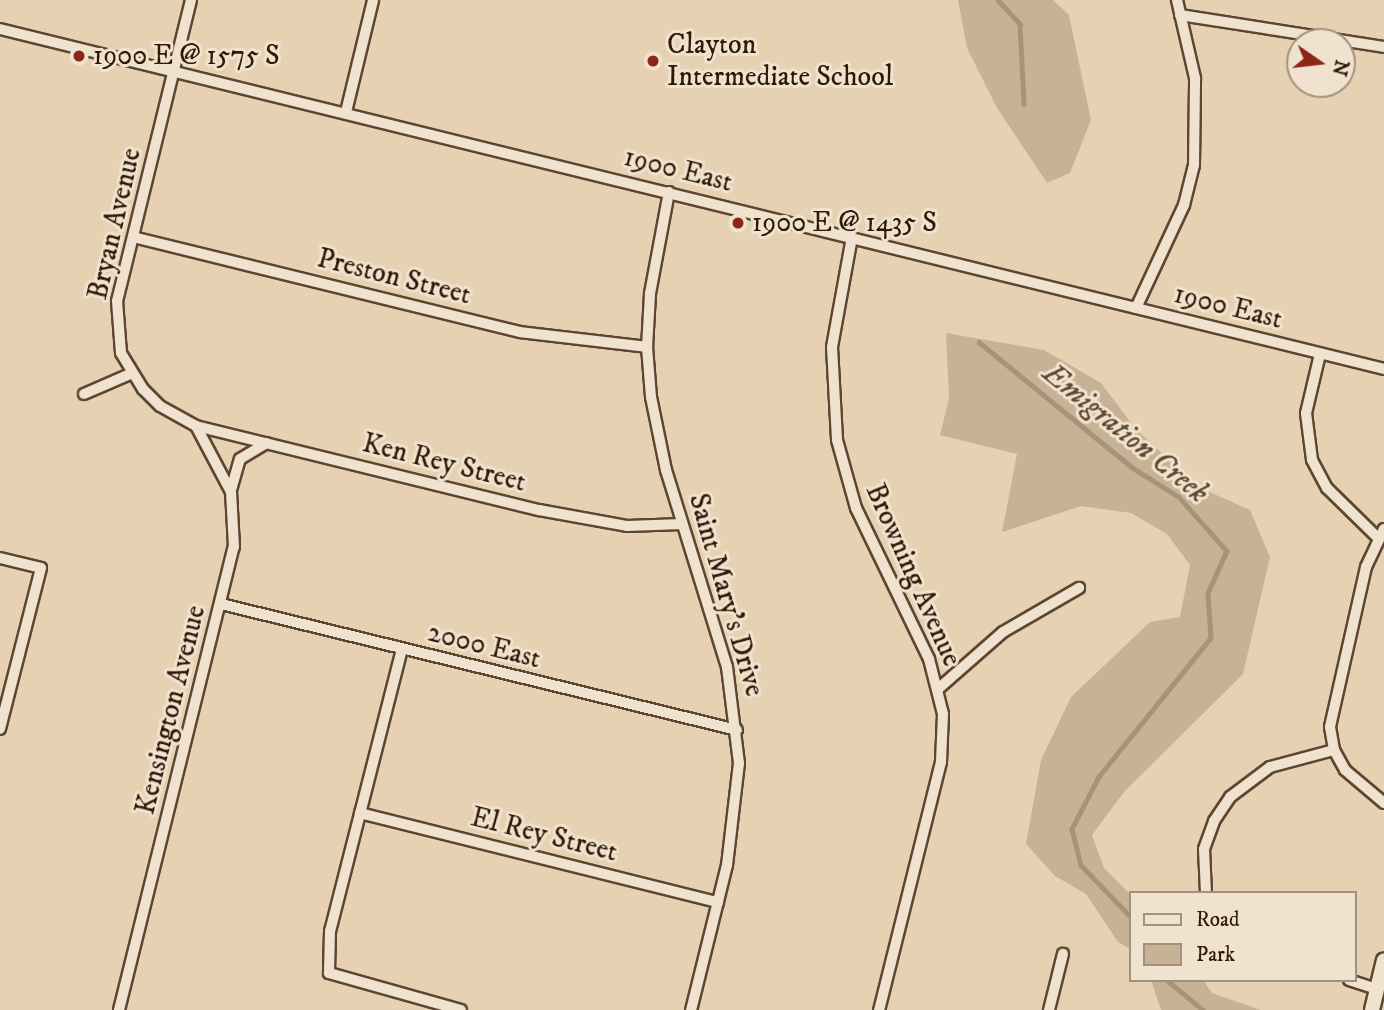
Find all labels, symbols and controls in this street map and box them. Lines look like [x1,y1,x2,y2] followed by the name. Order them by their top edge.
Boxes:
[667,28,893,94] place label: Clayton Intermediate School
[1286,28,1356,98] north arrow
[93,39,280,73] place label: 1900 E @ 1575 S
[71,48,87,64] marker: 1900 E @ 1575 S
[645,53,661,69] marker: Clayton Intermediate School
[1327,57,1353,78] text: N
[620,140,736,200] street label: 1900 East
[81,145,149,303] street label: Bryan Avenue
[752,206,937,240] place label: 1900 E @ 1435 S
[730,215,746,231] marker: 1900 E @ 1435 S
[314,242,474,312] street label: Preston Street
[1170,277,1286,337] street label: 1900 East
[1035,356,1215,512] water label: Emigration Creek
[359,426,529,500] street label: Ken Rey Street
[858,479,968,671] street label: Browning Avenue
[681,490,771,700] street label: Saint Mary's Drive
[129,602,213,818] street label: Kensington Avenue
[424,616,544,676] street label: 2000 East
[467,801,621,869] street label: El Rey Street
[1128,891,1356,982] legend
[1196,907,1240,933] text: Road
[1196,942,1235,968] text: Park

